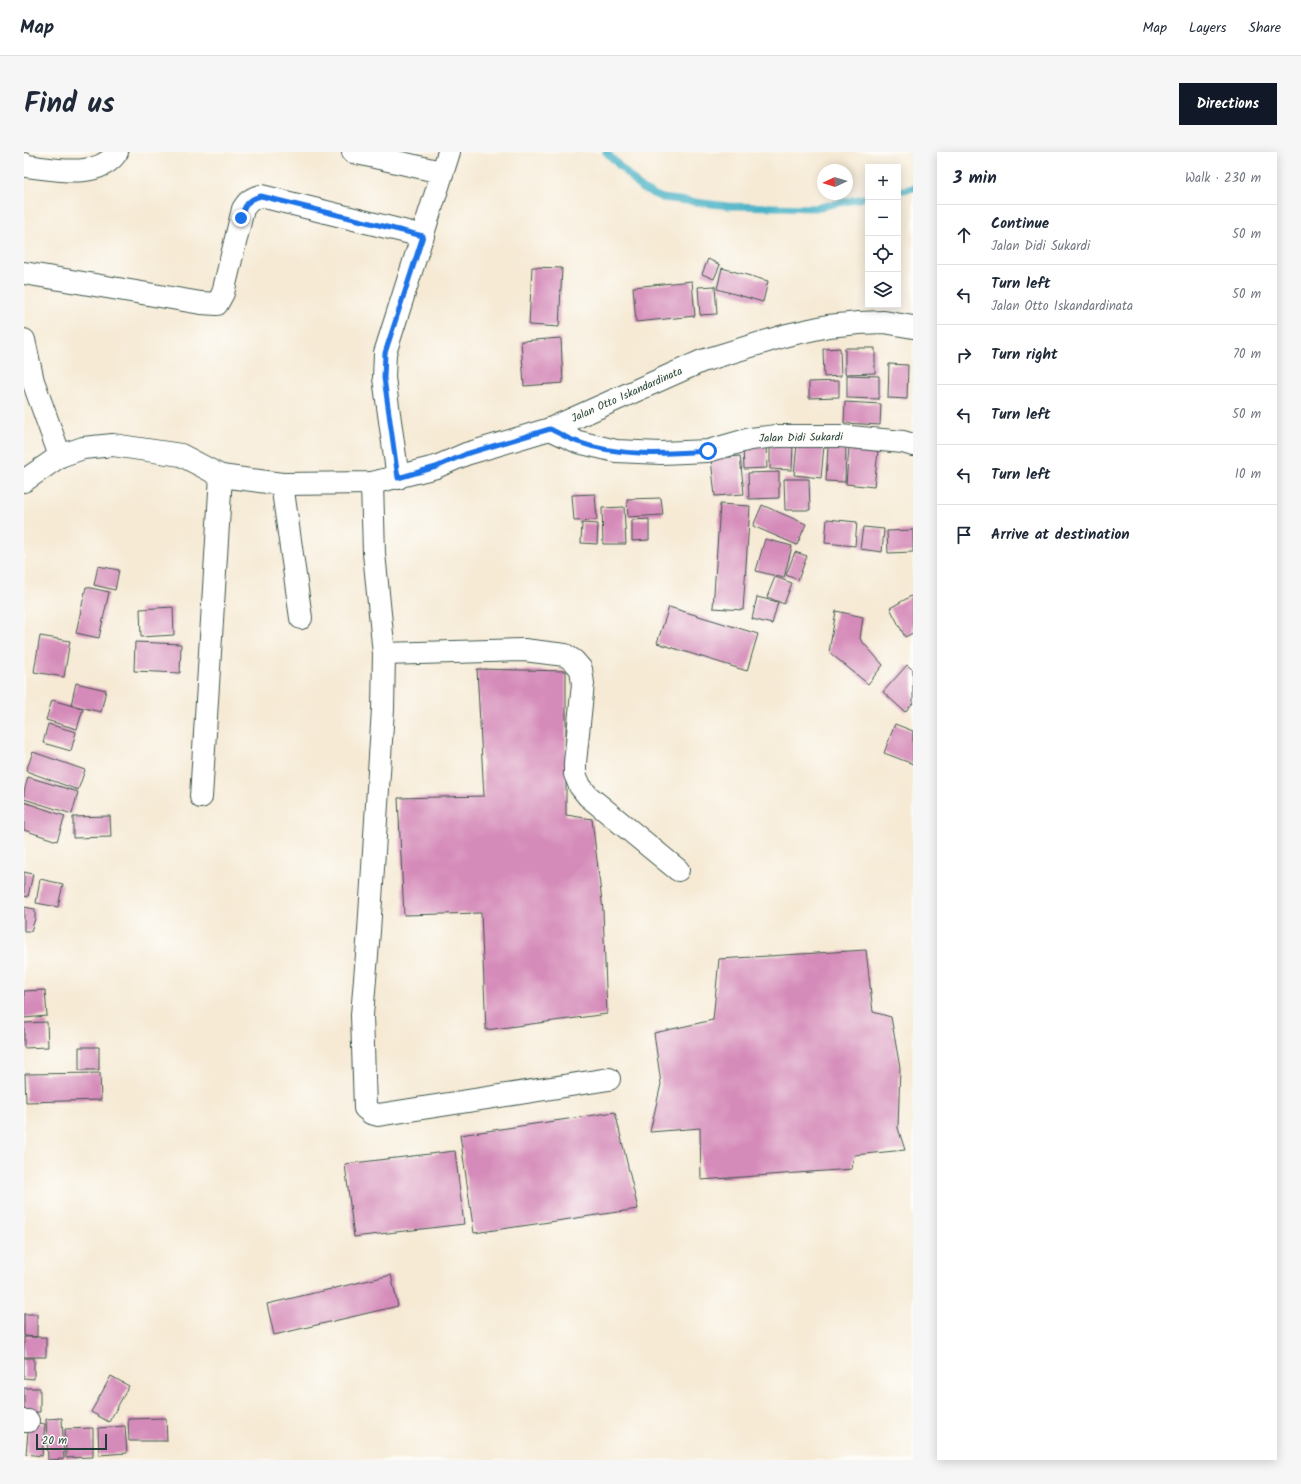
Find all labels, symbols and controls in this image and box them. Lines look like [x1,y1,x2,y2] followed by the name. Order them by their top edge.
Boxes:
[20,13,54,43] text: Map
[1143,17,1167,39] text: Map
[1189,17,1227,39] text: Layers
[1249,17,1281,39] text: Share
[24,82,115,127] text: Find us
[1179,83,1277,125] button: Directions
[817,164,853,200] north arrow
[865,164,901,308] map controls
[865,164,901,200] button: +
[953,165,997,192] text: 3 min
[1185,168,1261,189] text: Walk · 230 m
[865,200,901,236] button: −
[232,209,250,227] route end
[991,212,1049,236] text: Continue
[953,224,975,246] icon: ahead
[1232,224,1261,245] text: 50 m
[865,236,901,272] button: locate
[991,236,1090,257] text: Jalan Didi Sukardi
[865,272,901,308] button: layers
[991,272,1051,296] text: Turn left
[953,284,975,306] icon: left
[1232,284,1261,305] text: 50 m
[991,296,1133,317] text: Jalan Otto Iskandardinata
[991,343,1058,367] text: Turn right
[953,344,975,366] icon: right
[1233,344,1261,365] text: 70 m
[568,362,686,428] street label: Jalan Otto Iskandardinata
[991,403,1051,427] text: Turn left
[953,404,975,426] icon: left
[1232,404,1261,425] text: 50 m
[759,428,843,448] street label: Jalan Didi Sukardi
[699,442,717,460] route start
[991,463,1051,487] text: Turn left
[953,464,975,486] icon: left
[1235,464,1261,485] text: 10 m
[991,523,1130,547] text: Arrive at destination
[953,524,975,546] icon: arrive
[36,1432,107,1451] scale bar
[42,1432,67,1450] text: 20 m

